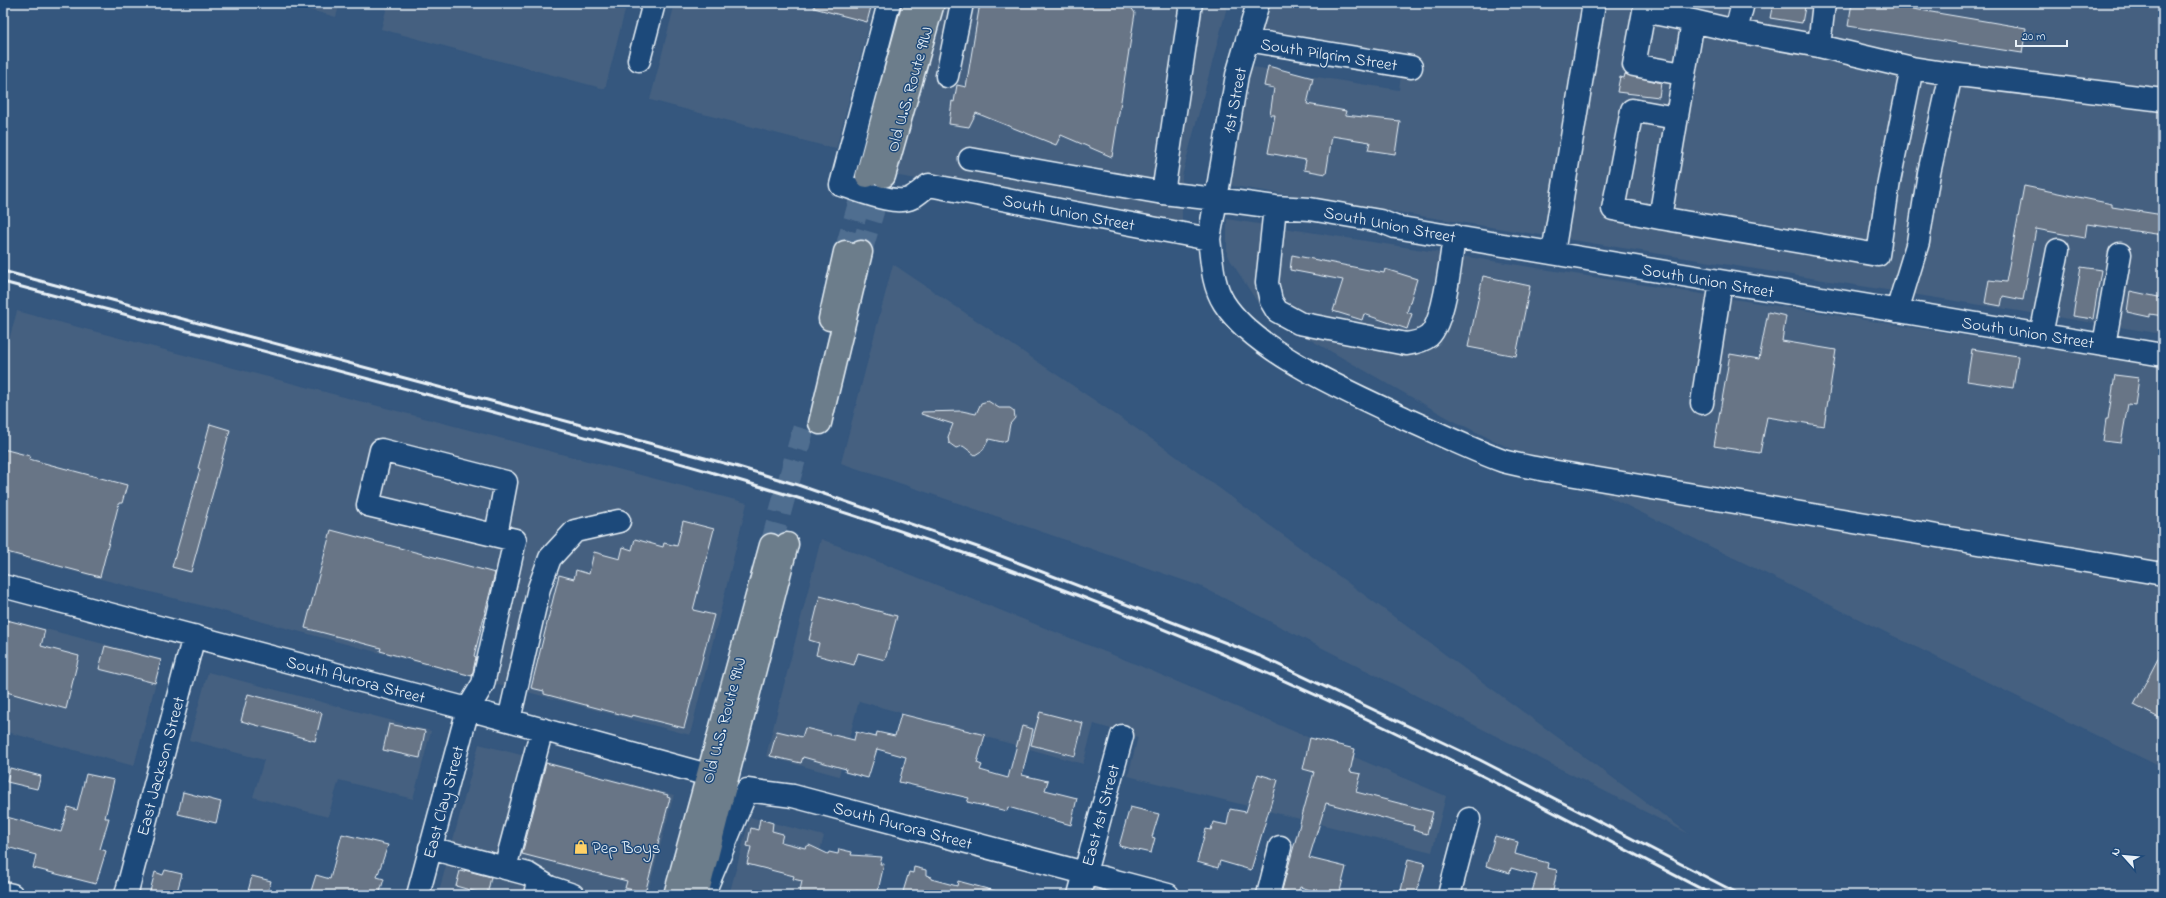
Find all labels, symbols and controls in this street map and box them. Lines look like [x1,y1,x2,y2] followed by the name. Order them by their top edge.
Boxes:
[2016,22,2067,48] scale bar
[881,24,940,155] street label: Old U.S. Route 99W
[2022,28,2045,46] text: 20 m
[1258,32,1399,81] street label: South Pilgrim Street
[1217,65,1254,135] street label: 1st Street
[1001,188,1137,239] street label: South Union Street
[1322,200,1458,251] street label: South Union Street
[1640,258,1776,305] street label: South Union Street
[1960,311,2096,356] street label: South Union Street
[283,650,428,711] street label: South Aurora Street
[696,655,753,786] street label: Old U.S. Route 99W
[131,694,192,839] street label: East Jackson Street
[417,743,473,862] street label: East Clay Street
[1076,761,1127,869] street label: East 1st Street
[830,796,975,857] street label: South Aurora Street
[592,836,660,862] place label: Pep Boys
[2104,836,2144,876] north arrow
[573,839,589,855] shop icon: Pep Boys
[2107,845,2125,859] text: N

